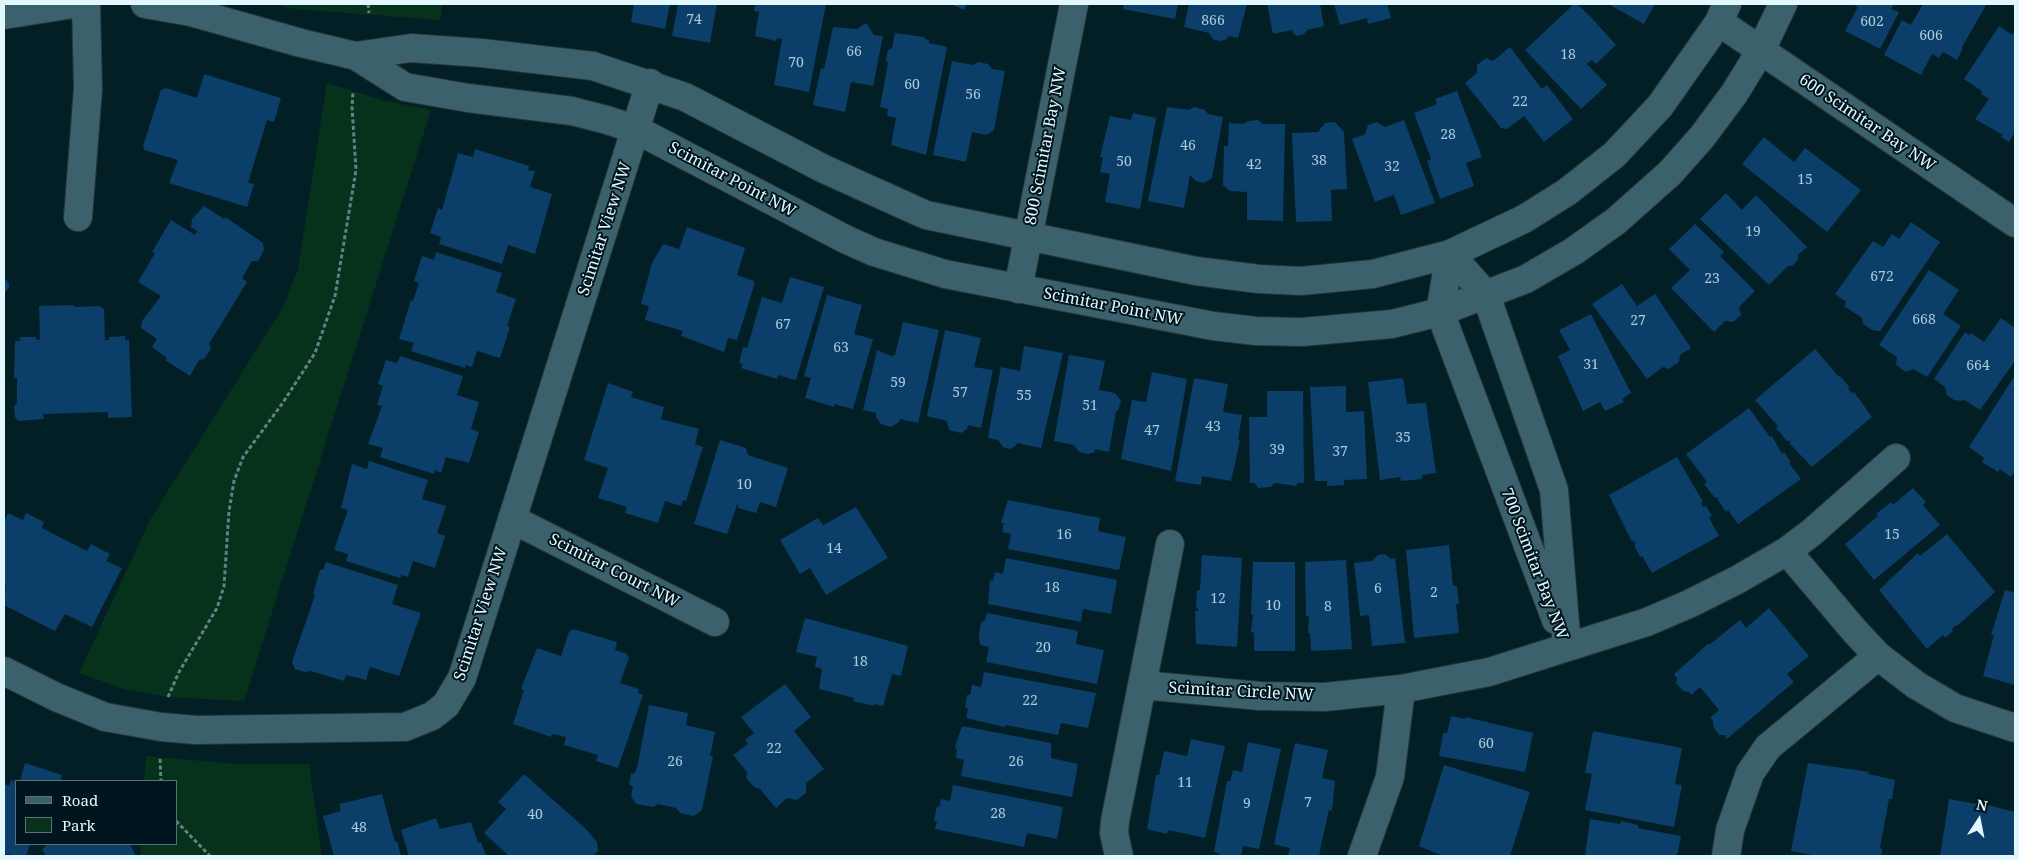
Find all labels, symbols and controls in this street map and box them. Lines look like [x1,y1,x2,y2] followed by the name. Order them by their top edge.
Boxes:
[686,12,702,28] house number: 74
[1201,13,1225,29] house number: 866
[1860,14,1884,30] house number: 602
[1919,28,1943,44] house number: 606
[846,44,862,60] house number: 66
[1560,47,1576,63] house number: 18
[788,55,804,71] house number: 70
[1021,65,1071,227] street label: 800 Scimitar Bay NW
[1795,70,1939,176] street label: 600 Scimitar Bay NW
[904,77,920,93] house number: 60
[965,87,981,103] house number: 56
[1512,94,1528,110] house number: 22
[1440,127,1456,143] house number: 28
[665,138,799,222] street label: Scimitar Point NW
[1180,138,1196,154] house number: 46
[1311,153,1327,169] house number: 38
[1116,154,1132,170] house number: 50
[1246,157,1262,173] house number: 42
[1384,159,1400,175] house number: 32
[574,160,636,298] street label: Scimitar View NW
[1797,172,1813,188] house number: 15
[1745,224,1761,240] house number: 19
[1870,269,1894,285] house number: 672
[1704,271,1720,287] house number: 23
[1042,284,1184,330] street label: Scimitar Point NW
[1912,312,1936,328] house number: 668
[1630,313,1646,329] house number: 27
[775,317,791,333] house number: 67
[833,340,849,356] house number: 63
[1583,357,1599,373] house number: 31
[1966,358,1990,374] house number: 664
[890,375,906,391] house number: 59
[952,385,968,401] house number: 57
[1016,388,1032,404] house number: 55
[1082,398,1098,414] house number: 51
[1205,419,1221,435] house number: 43
[1144,423,1160,439] house number: 47
[1395,430,1411,446] house number: 35
[1269,442,1285,458] house number: 39
[1332,444,1348,460] house number: 37
[736,477,752,493] house number: 10
[1496,486,1572,642] street label: 700 Scimitar Bay NW
[1056,527,1072,543] house number: 16
[1884,527,1900,543] house number: 15
[546,530,682,612] street label: Scimitar Court NW
[826,541,842,557] house number: 14
[450,545,512,683] street label: Scimitar View NW
[1044,580,1060,596] house number: 18
[1374,581,1382,597] house number: 6
[1430,585,1438,601] house number: 2
[1210,591,1226,607] house number: 12
[1265,598,1281,614] house number: 10
[1324,599,1332,615] house number: 8
[1035,640,1051,656] house number: 20
[852,654,868,670] house number: 18
[1168,679,1314,705] street label: Scimitar Circle NW
[1022,693,1038,709] house number: 22
[1478,736,1494,752] house number: 60
[766,741,782,757] house number: 22
[667,754,683,770] house number: 26
[1008,754,1024,770] house number: 26
[1177,775,1193,791] house number: 11
[15,780,178,845] legend
[62,790,98,810] text: Road
[1975,794,1989,815] text: N
[1304,795,1312,811] house number: 7
[1954,795,2004,845] north arrow
[1243,796,1251,812] house number: 9
[990,806,1006,822] house number: 28
[527,807,543,823] house number: 40
[62,815,95,835] text: Park
[351,820,367,836] house number: 48

